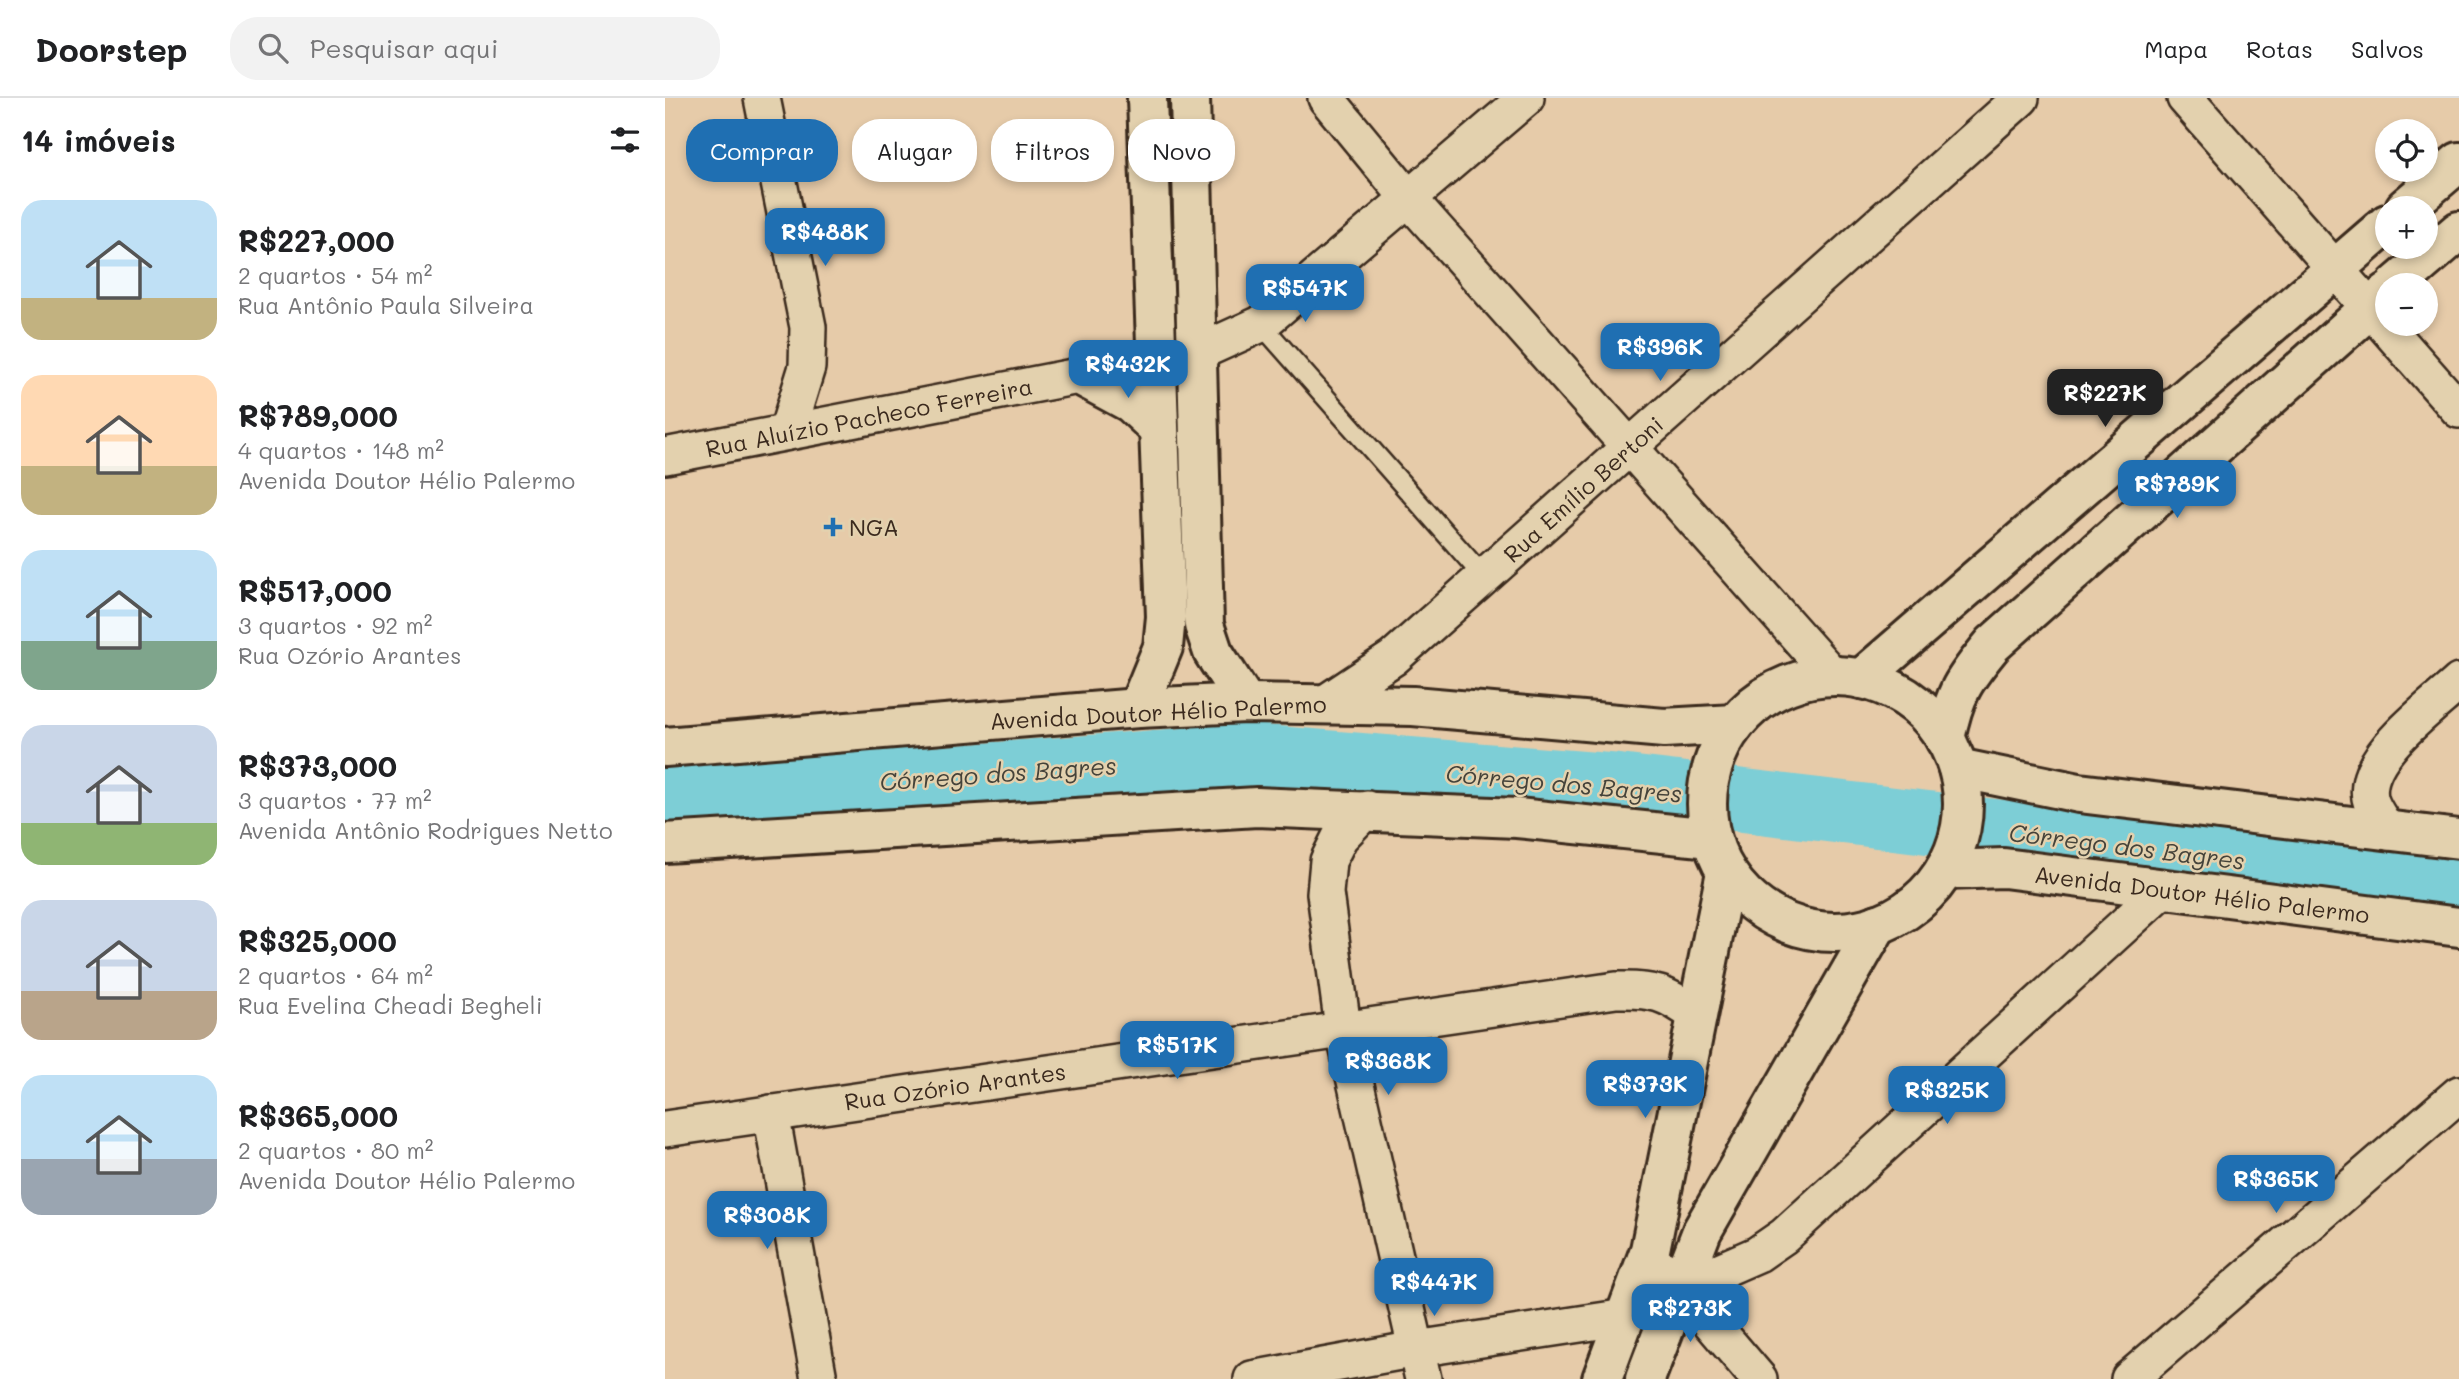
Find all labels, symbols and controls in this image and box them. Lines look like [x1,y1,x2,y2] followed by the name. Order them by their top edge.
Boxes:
[230,17,720,80] search box
[35,27,188,70] text: Doorstep
[254,29,292,67] icon: search
[310,31,498,65] text: Pesquisar aqui
[2144,33,2208,64] text: Mapa
[2246,33,2313,64] text: Rotas
[2351,33,2424,64] text: Salvos
[686,119,838,182] chip: Comprar
[852,119,977,182] chip: Alugar
[991,119,1114,182] chip: Filtros
[1128,119,1235,182] chip: Novo
[2375,119,2438,336] map controls
[2375,119,2438,182] button: locate
[21,120,176,160] text: 14 imóveis
[606,121,644,159] icon: filters
[2375,196,2438,259] button: +
[768,208,882,268] pin: R$488K
[781,216,869,246] text: R$488K
[238,220,395,260] text: R$227,000
[77,228,161,312] icon: home
[238,260,432,290] text: 2 quartos · 54 m²
[1248,264,1362,324] pin: R$547K
[1262,272,1348,302] text: R$547K
[2375,273,2438,336] button: −
[238,290,534,320] text: Rua Antônio Paula Silveira
[1603,324,1717,383] pin: R$396K
[1617,331,1703,361] text: R$396K
[1071,341,1185,400] pin: R$432K
[1085,348,1171,378] text: R$432K
[2048,370,2162,429] pin: R$227K
[703,371,1035,463] street label: Rua Aluízio Pacheco Ferreira
[2063,377,2147,407] text: R$227K
[238,395,398,435] text: R$789,000
[77,403,161,487] icon: home
[1497,409,1669,569] street label: Rua Emílio Bertoni
[238,435,444,465] text: 4 quartos · 148 m²
[2120,460,2234,520] pin: R$789K
[238,465,575,495] text: Avenida Doutor Hélio Palermo
[2134,468,2220,498] text: R$789K
[849,512,899,542] place label: NGA
[823,517,843,537] marker: NGA
[238,570,392,610] text: R$517,000
[77,578,161,662] icon: home
[238,610,433,640] text: 3 quartos · 92 m²
[238,640,461,670] text: Rua Ozório Arantes
[989,688,1327,736] street label: Avenida Doutor Hélio Palermo
[238,745,397,785] text: R$373,000
[879,749,1117,797] water label: Córrego dos Bagres
[77,753,161,837] icon: home
[1444,757,1684,809] water label: Córrego dos Bagres
[238,785,432,815] text: 3 quartos · 77 m²
[238,815,613,845] text: Avenida Antônio Rodrigues Netto
[2007,816,2247,876] water label: Córrego dos Bagres
[2033,859,2371,929] street label: Avenida Doutor Hélio Palermo
[238,920,397,960] text: R$325,000
[77,928,161,1012] icon: home
[238,960,433,990] text: 2 quartos · 64 m²
[238,990,543,1020] text: Rua Evelina Cheadi Begheli
[1120,1021,1234,1081] pin: R$517K
[1136,1029,1218,1059] text: R$517K
[1331,1038,1445,1097] pin: R$368K
[1344,1045,1432,1075] text: R$368K
[842,1056,1068,1116] street label: Rua Ozório Arantes
[1588,1060,1702,1120] pin: R$373K
[1890,1066,2004,1126] pin: R$325K
[1602,1068,1688,1098] text: R$373K
[1904,1074,1990,1104] text: R$325K
[238,1095,398,1135] text: R$365,000
[77,1103,161,1187] icon: home
[238,1135,434,1165] text: 2 quartos · 80 m²
[2219,1156,2333,1215] pin: R$365K
[2233,1163,2319,1193] text: R$365K
[238,1165,575,1195] text: Avenida Doutor Hélio Palermo
[710,1192,824,1251] pin: R$308K
[723,1199,811,1229] text: R$308K
[1377,1258,1491,1318] pin: R$447K
[1390,1266,1478,1296] text: R$447K
[1633,1284,1747,1344] pin: R$273K
[1648,1292,1732,1322] text: R$273K

